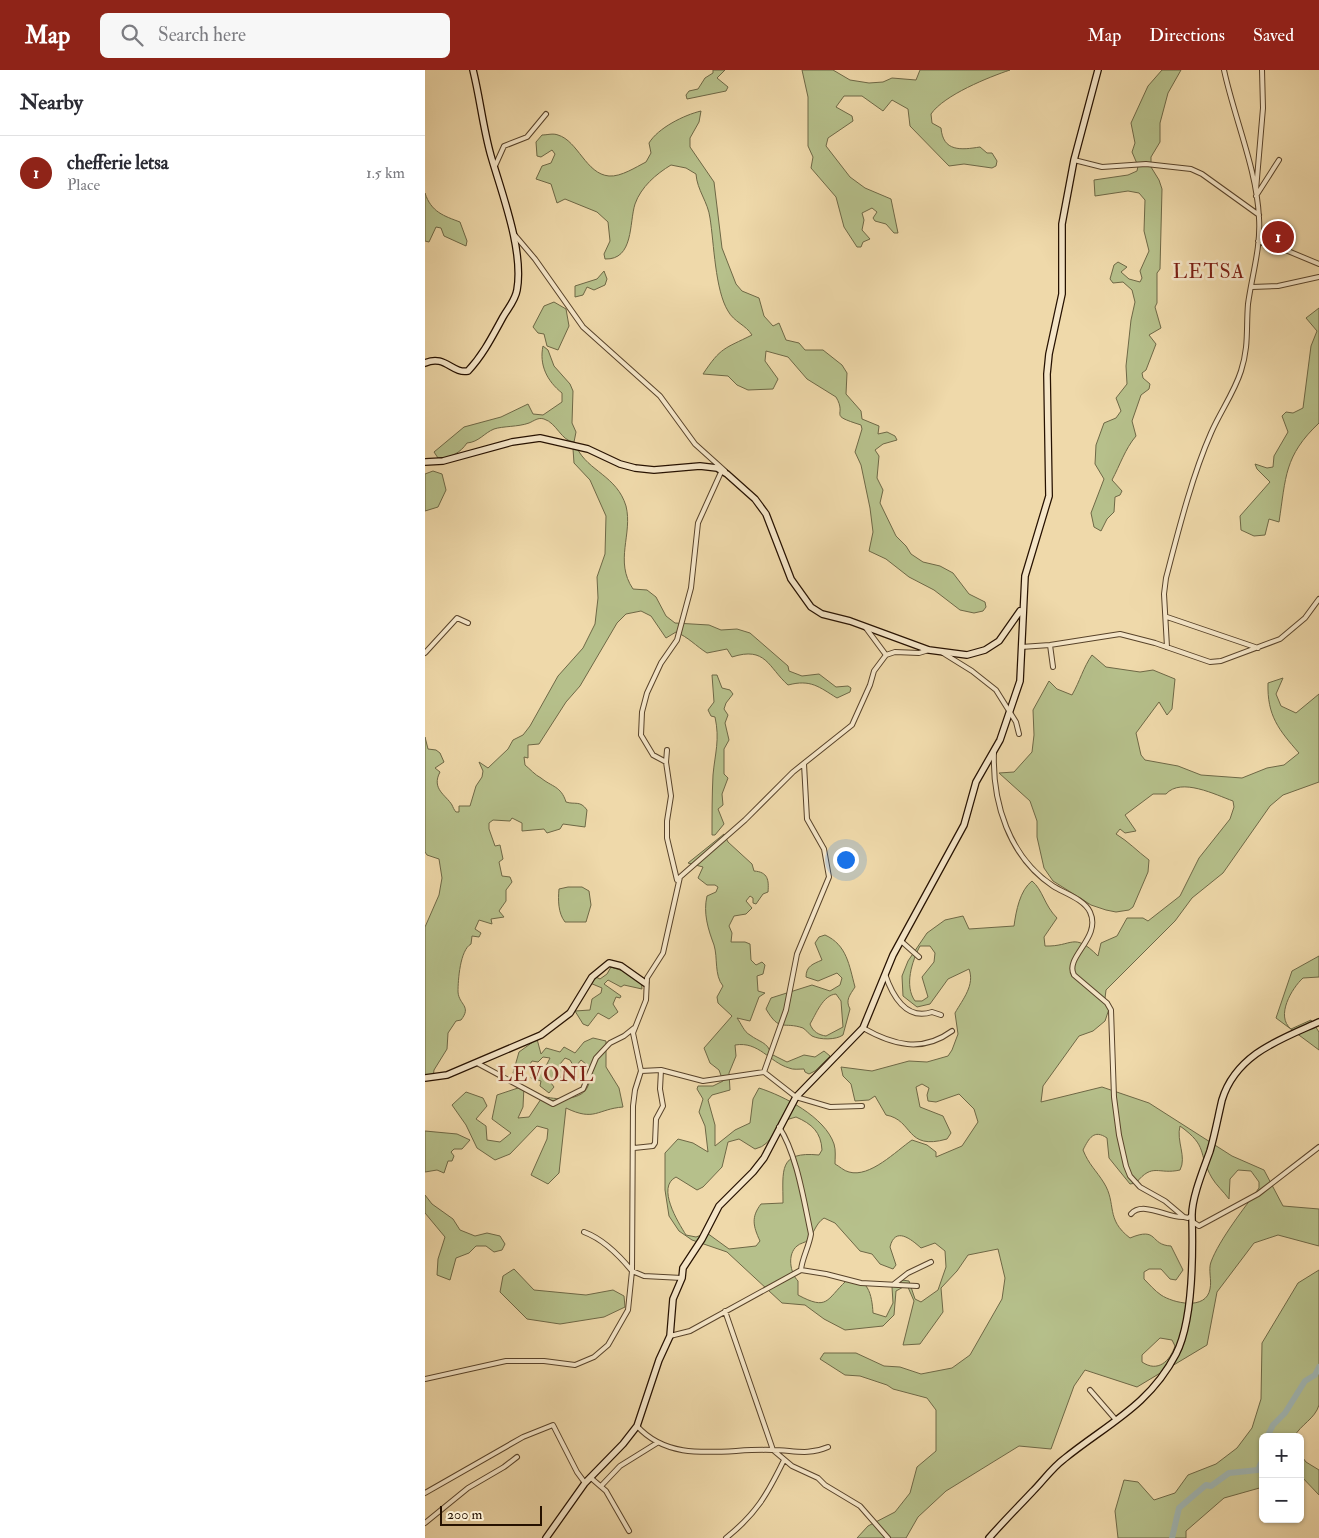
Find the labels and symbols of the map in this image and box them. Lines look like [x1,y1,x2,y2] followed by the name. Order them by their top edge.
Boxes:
[1262,218,1294,256] pin: 1
[1173,259,1245,284] district label: LETSA
[833,847,859,873] your location
[498,1062,594,1087] district label: LEVONL
[440,1503,543,1526] scale bar

